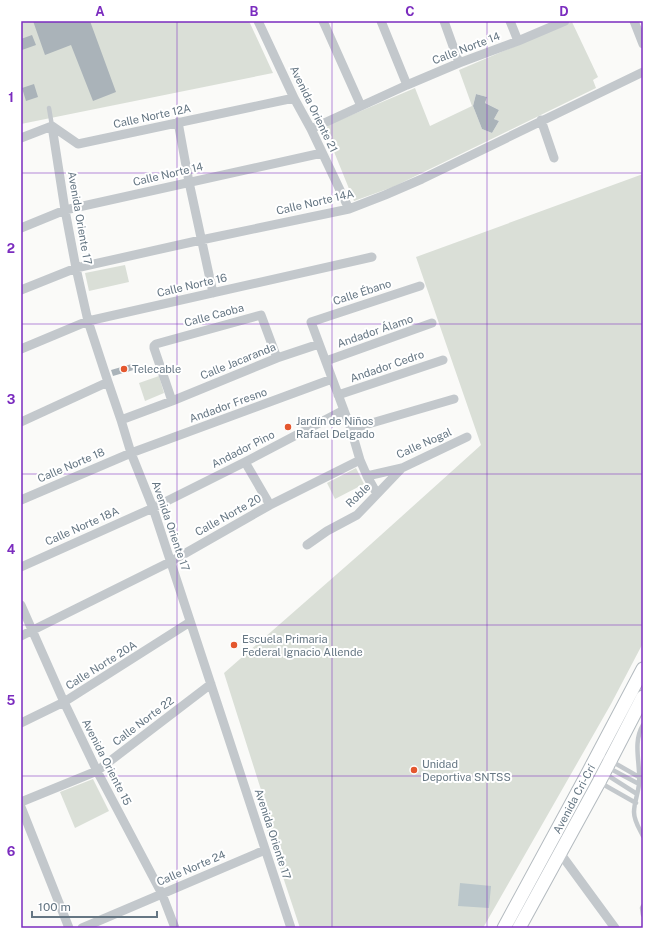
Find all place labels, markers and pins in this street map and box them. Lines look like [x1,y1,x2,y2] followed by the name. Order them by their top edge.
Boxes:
[132,363,181,375] place label: Telecable
[119,364,129,374] marker: Telecable
[296,415,375,440] place label: Jardín de Niños Rafael Delgado
[283,422,293,432] marker: Jardín de Niños Rafael Delgado
[242,633,363,658] place label: Escuela Primaria Federal Ignacio Allende
[229,640,239,650] marker: Escuela Primaria Federal Ignacio Allende
[422,758,511,783] place label: Unidad Deportiva SNTSS
[409,765,419,775] marker: Unidad Deportiva SNTSS

